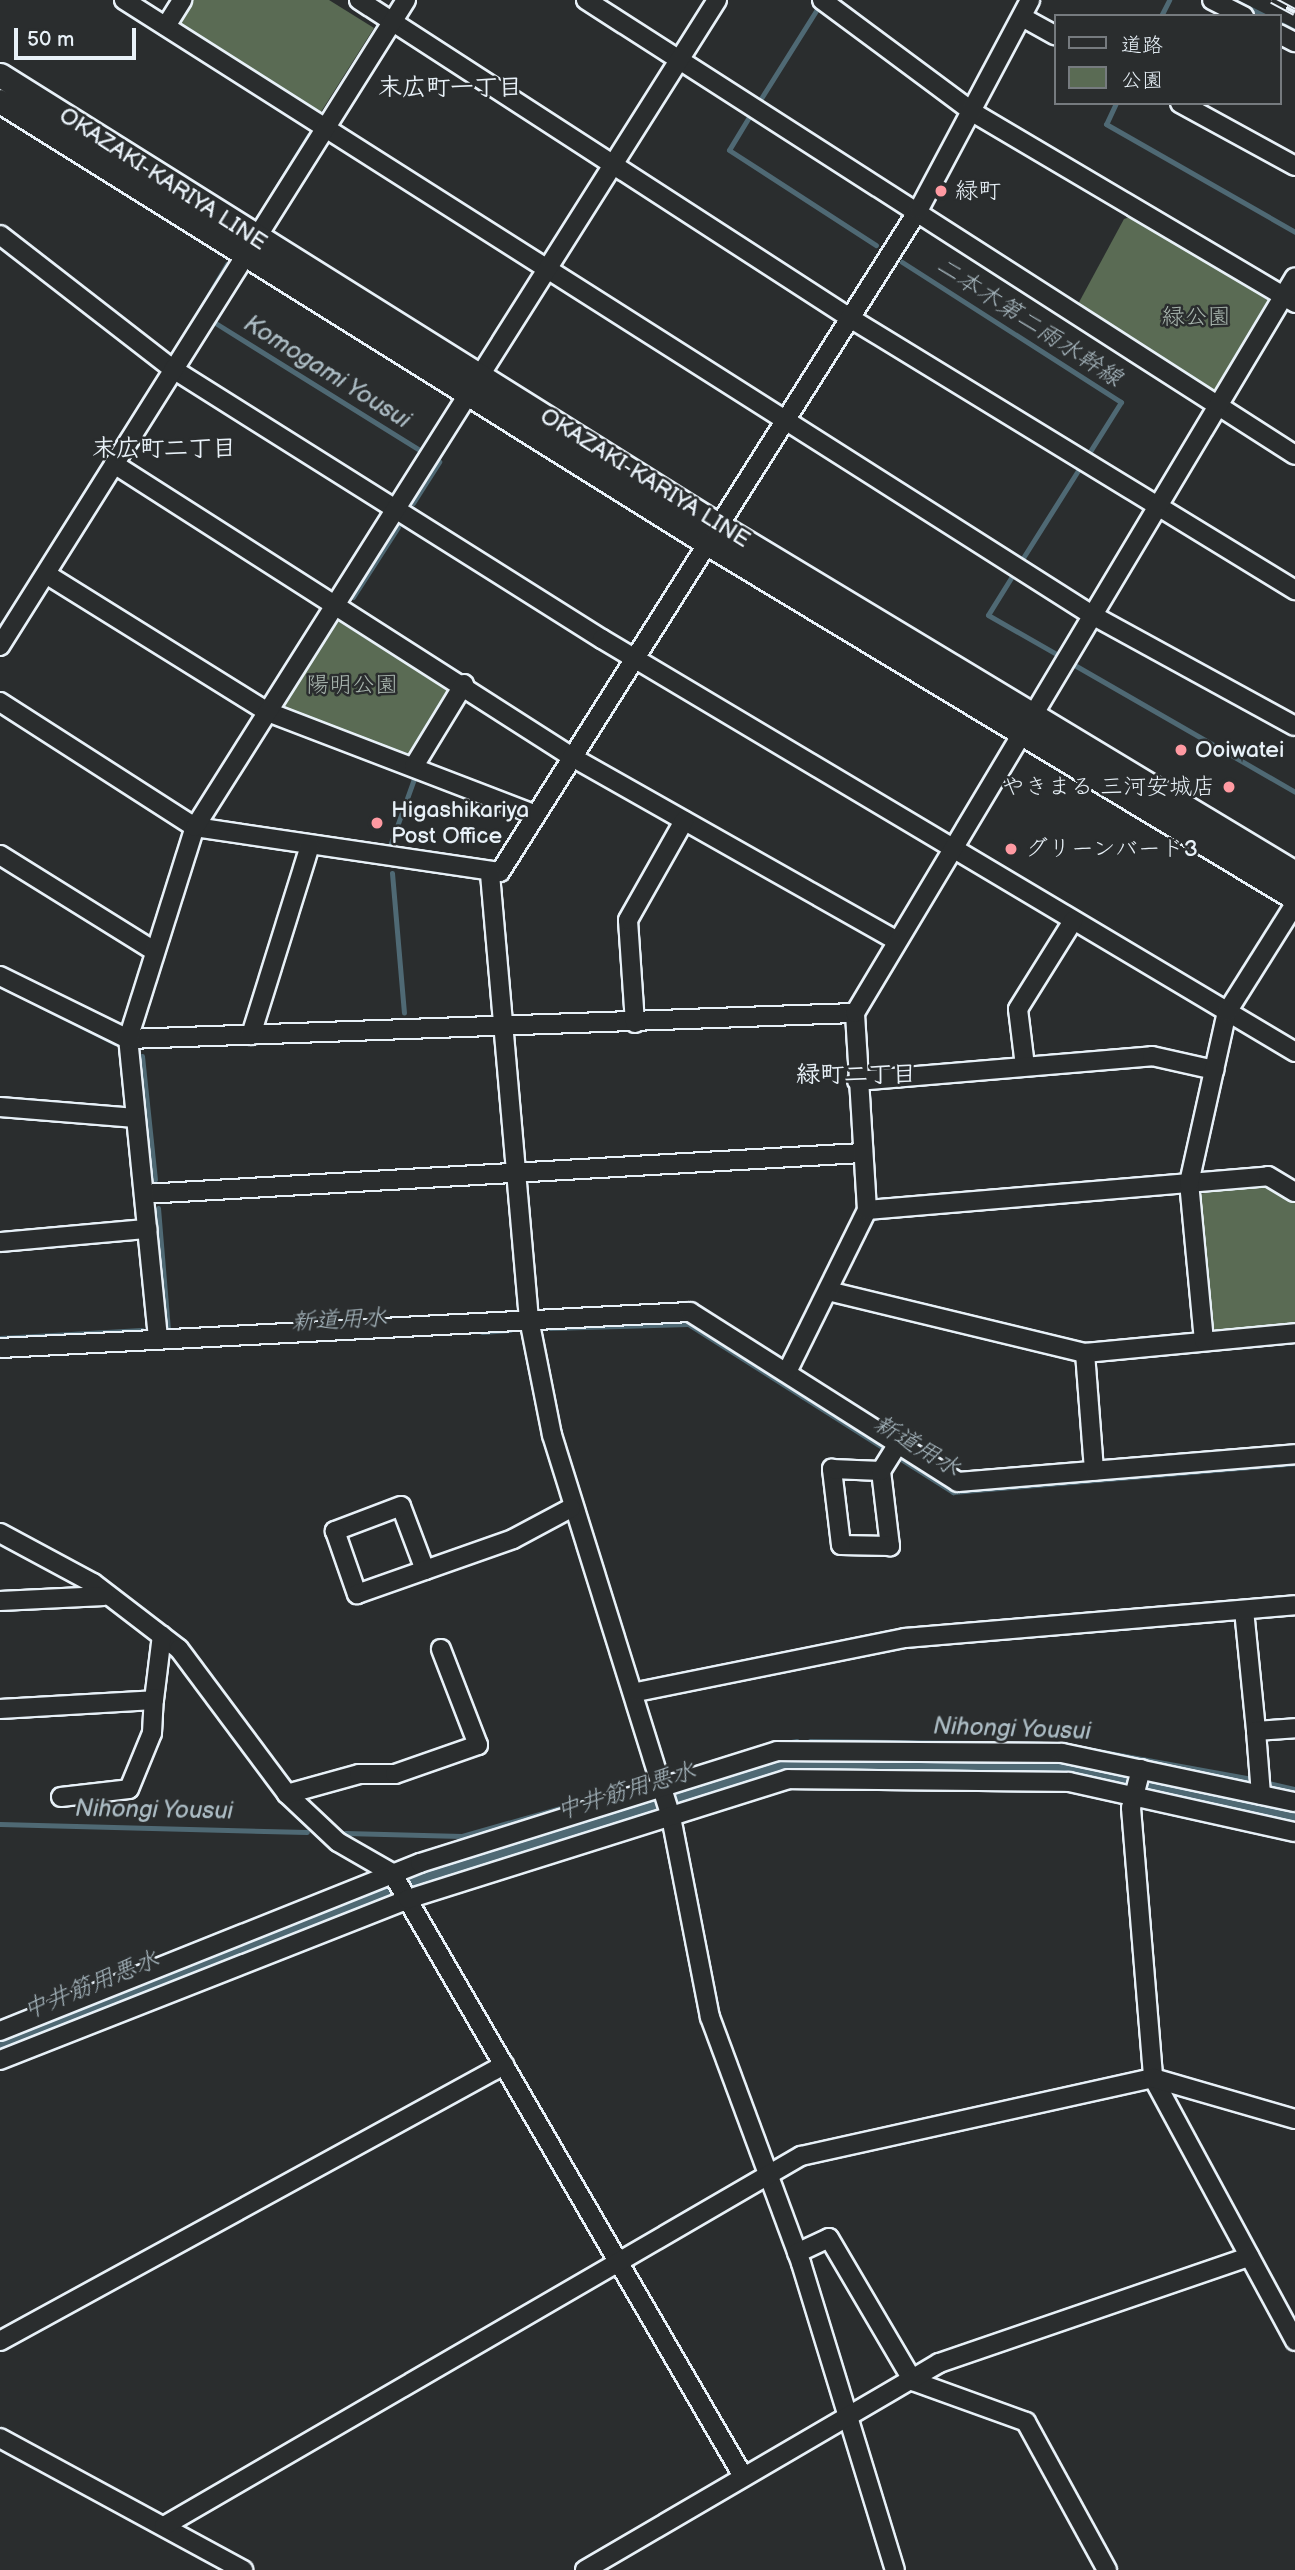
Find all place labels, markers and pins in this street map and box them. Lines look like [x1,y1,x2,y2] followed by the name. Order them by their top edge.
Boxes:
[955,177,1001,205] place label: 緑町
[933,183,949,199] marker: 緑町
[1195,736,1284,764] place label: Ooiwatei
[1173,742,1189,758] marker: Ooiwatei
[1002,773,1215,801] place label: やきまる 三河安城店
[1221,779,1237,795] marker: やきまる 三河安城店
[391,796,529,850] place label: Higashikariya Post Office
[369,815,385,831] marker: Higashikariya Post Office
[1025,835,1200,863] place label: グリーンバード3
[1003,841,1019,857] marker: グリーンバード3

